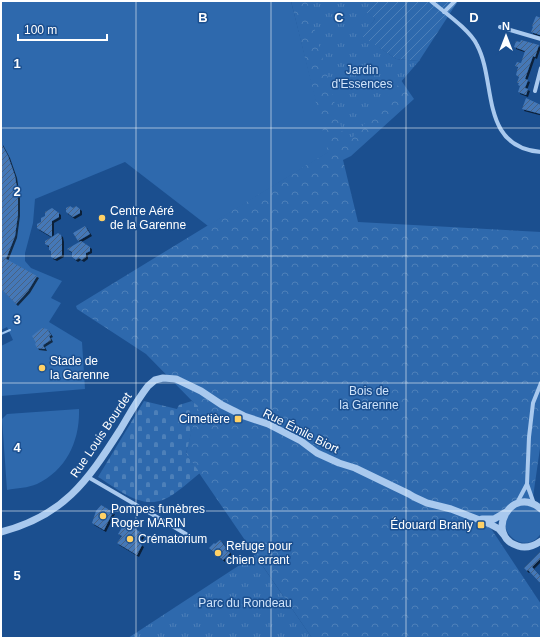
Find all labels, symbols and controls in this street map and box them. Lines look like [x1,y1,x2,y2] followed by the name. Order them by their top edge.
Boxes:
[198,10,208,25] text: B
[334,10,344,25] text: C
[469,10,479,25] text: D
[18,16,107,42] scale bar
[486,16,526,56] north arrow
[502,20,510,32] text: N
[24,23,57,37] text: 100 m
[13,56,21,71] text: 1
[332,63,393,91] park label: Jardin d'Essences
[13,184,21,199] text: 2
[110,204,186,232] place label: Centre Aéré de la Garenne
[97,213,107,223] marker: Centre Aéré de la Garenne
[13,312,21,327] text: 3
[50,354,110,382] place label: Stade de la Garenne
[37,363,47,373] marker: Stade de la Garenne
[339,384,399,412] park label: Bois de la Garenne
[67,389,135,480] street label: Rue Louis Bourdet
[261,405,342,456] street label: Rue Émile Biort
[179,412,230,426] place label: Cimetière
[233,414,243,424] marker: Cimetière
[13,440,21,455] text: 4
[111,502,205,530] place label: Pompes funèbres Roger MARIN
[98,511,108,521] marker: Pompes funèbres Roger MARIN
[390,517,473,532] place label: Édouard Branly
[476,520,486,530] marker: Édouard Branly
[138,532,207,546] place label: Crématorium
[125,534,135,544] marker: Crématorium
[226,539,292,567] place label: Refuge pour chien errant
[213,548,223,558] marker: Refuge pour chien errant
[13,568,21,583] text: 5
[198,596,292,610] park label: Parc du Rondeau

